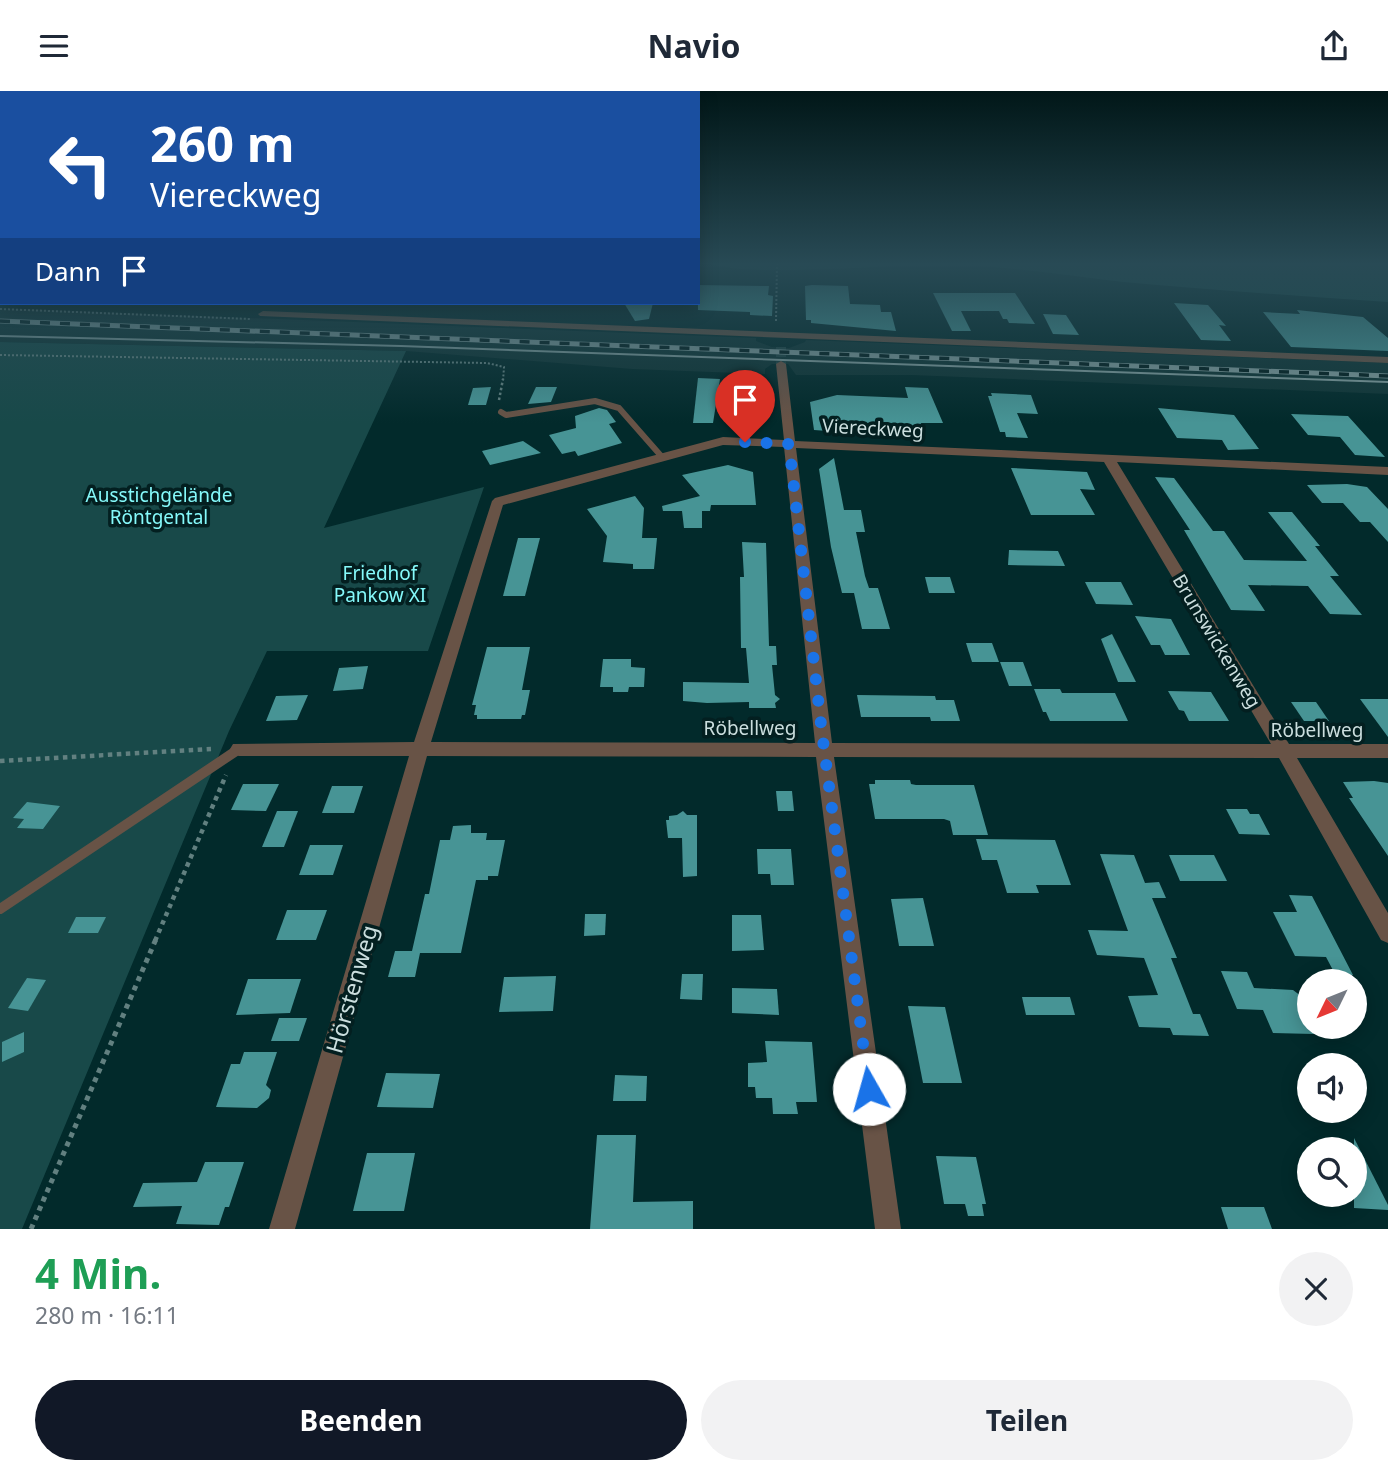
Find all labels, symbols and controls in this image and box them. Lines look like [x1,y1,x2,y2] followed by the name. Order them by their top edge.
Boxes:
[647,24,741,67] text: Navio
[35,27,73,65] icon: menu
[1315,27,1353,65] icon: share
[150,110,295,176] text: 260 m
[35,119,126,210] icon: left
[150,173,321,216] text: Viereckweg
[115,252,153,290] icon: arrive
[35,253,101,289] text: Dann
[715,370,775,442] pin
[726,381,764,419] icon: arrive
[821,412,925,444] street label: Viereckweg
[86,482,232,530] park label: Ausstichgelände Röntgental
[334,560,426,608] park label: Friedhof Pankow XI
[1167,569,1267,713] street label: Brunswickenweg
[704,715,796,741] street label: Röbellweg
[1271,717,1363,743] street label: Röbellweg
[317,921,385,1057] street label: Hörstenweg
[1297,969,1367,1039] north arrow
[1297,969,1367,1207] map controls
[832,1052,906,1126] position arrow
[1297,1053,1367,1123] button: sound
[1297,1137,1367,1207] button: search
[35,1244,161,1301] text: 4 Min.
[1279,1252,1353,1326] button: close
[35,1299,179,1331] text: 280 m · 16:11
[35,1380,687,1460] button: Beenden
[701,1380,1353,1460] button: Teilen

